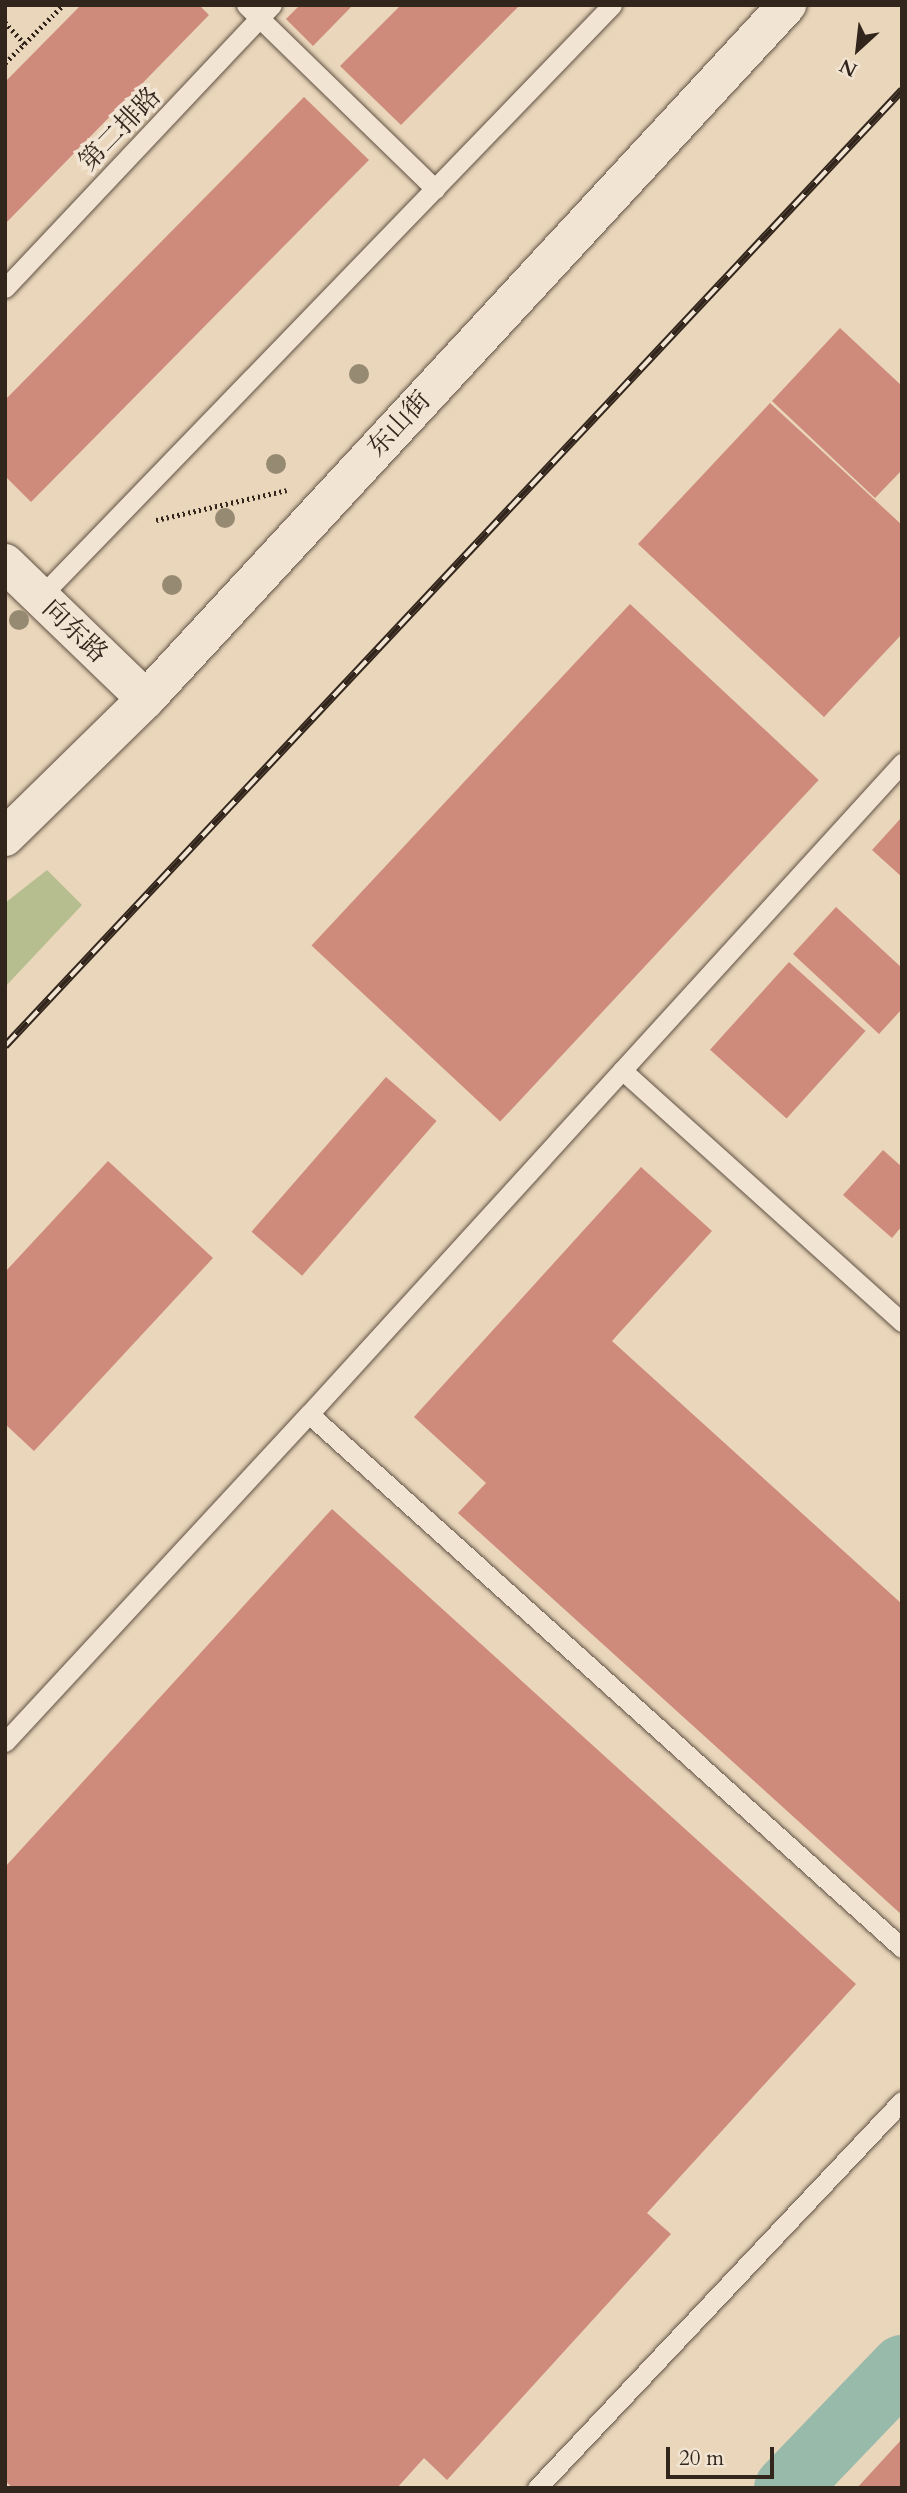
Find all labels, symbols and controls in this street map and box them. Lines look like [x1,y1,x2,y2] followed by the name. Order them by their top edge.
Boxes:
[823,14,893,84] north arrow
[835,52,862,83] text: N
[73,81,167,177] street label: 第二排路
[361,385,437,463] street label: 东山街
[36,593,114,669] street label: 向东路
[669,2434,778,2478] scale bar
[679,2444,724,2473] text: 20 m

